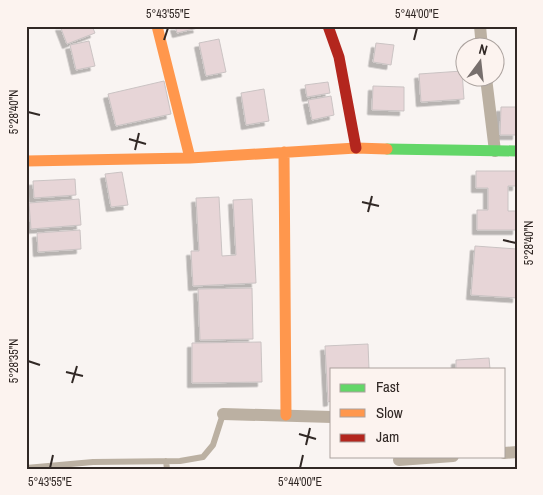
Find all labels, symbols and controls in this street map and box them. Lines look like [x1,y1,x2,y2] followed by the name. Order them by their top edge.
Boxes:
[146,6,190,22] text: 5°43'55"E
[395,6,439,22] text: 5°44'00"E
[456,38,506,88] north arrow
[477,40,490,59] text: N
[6,90,22,134] text: 5°28'40"N
[521,221,537,265] text: 5°28'40"N
[6,339,22,383] text: 5°28'35"N
[330,368,506,458] legend
[376,376,400,397] text: Fast
[376,402,403,423] text: Slow
[376,426,399,447] text: Jam
[28,474,72,490] text: 5°43'55"E
[278,474,322,490] text: 5°44'00"E

